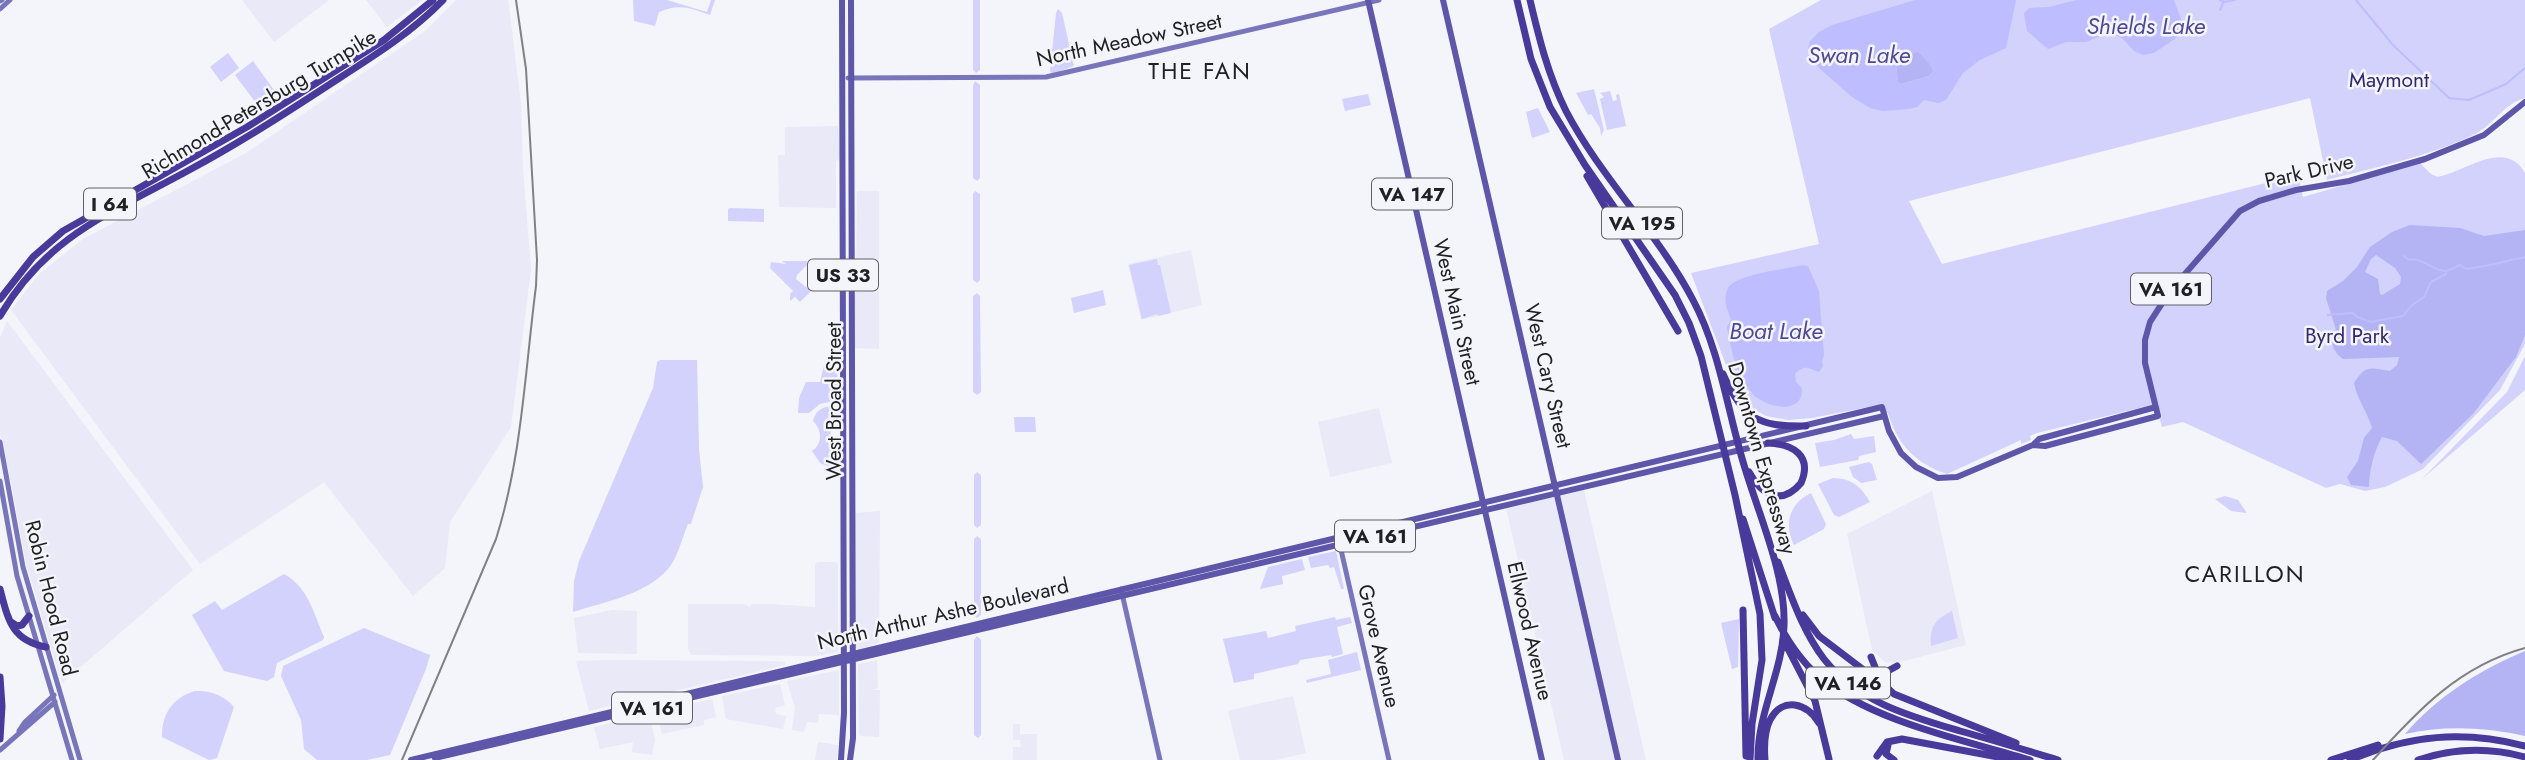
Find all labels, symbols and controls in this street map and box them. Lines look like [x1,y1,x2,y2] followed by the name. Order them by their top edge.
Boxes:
[1033,6,1225,74] street label: North Meadow Street
[2087,9,2206,43] water label: Shields Lake
[136,22,382,186] street label: Richmond-Petersburg Turnpike
[1808,38,1911,72] water label: Swan Lake
[1148,54,1252,88] district label: THE FAN
[2349,65,2429,95] park label: Maymont
[2262,146,2357,196] street label: Park Drive
[1372,178,1452,210] road number: VA 147
[84,188,136,220] road number: I 64
[1602,208,1682,238] road number: VA 195
[1426,236,1488,388] street label: West Main Street
[808,260,878,290] road number: US 33
[2131,274,2211,304] road number: VA 161
[1517,301,1579,451] street label: West Cary Street
[1729,314,1823,348] water label: Boat Lake
[2305,321,2390,351] park label: Byrd Park
[819,322,849,480] street label: West Broad Street
[1720,358,1804,558] street label: Downtown Expressway
[17,517,85,679] street label: Robin Hood Road
[1335,520,1415,552] road number: VA 161
[2184,557,2306,591] district label: CARILLON
[1499,559,1561,704] street label: Ellwood Avenue
[814,570,1072,658] street label: North Arthur Ashe Boulevard
[1350,581,1408,711] street label: Grove Avenue
[1806,668,1890,698] road number: VA 146
[612,692,692,723] road number: VA 161

